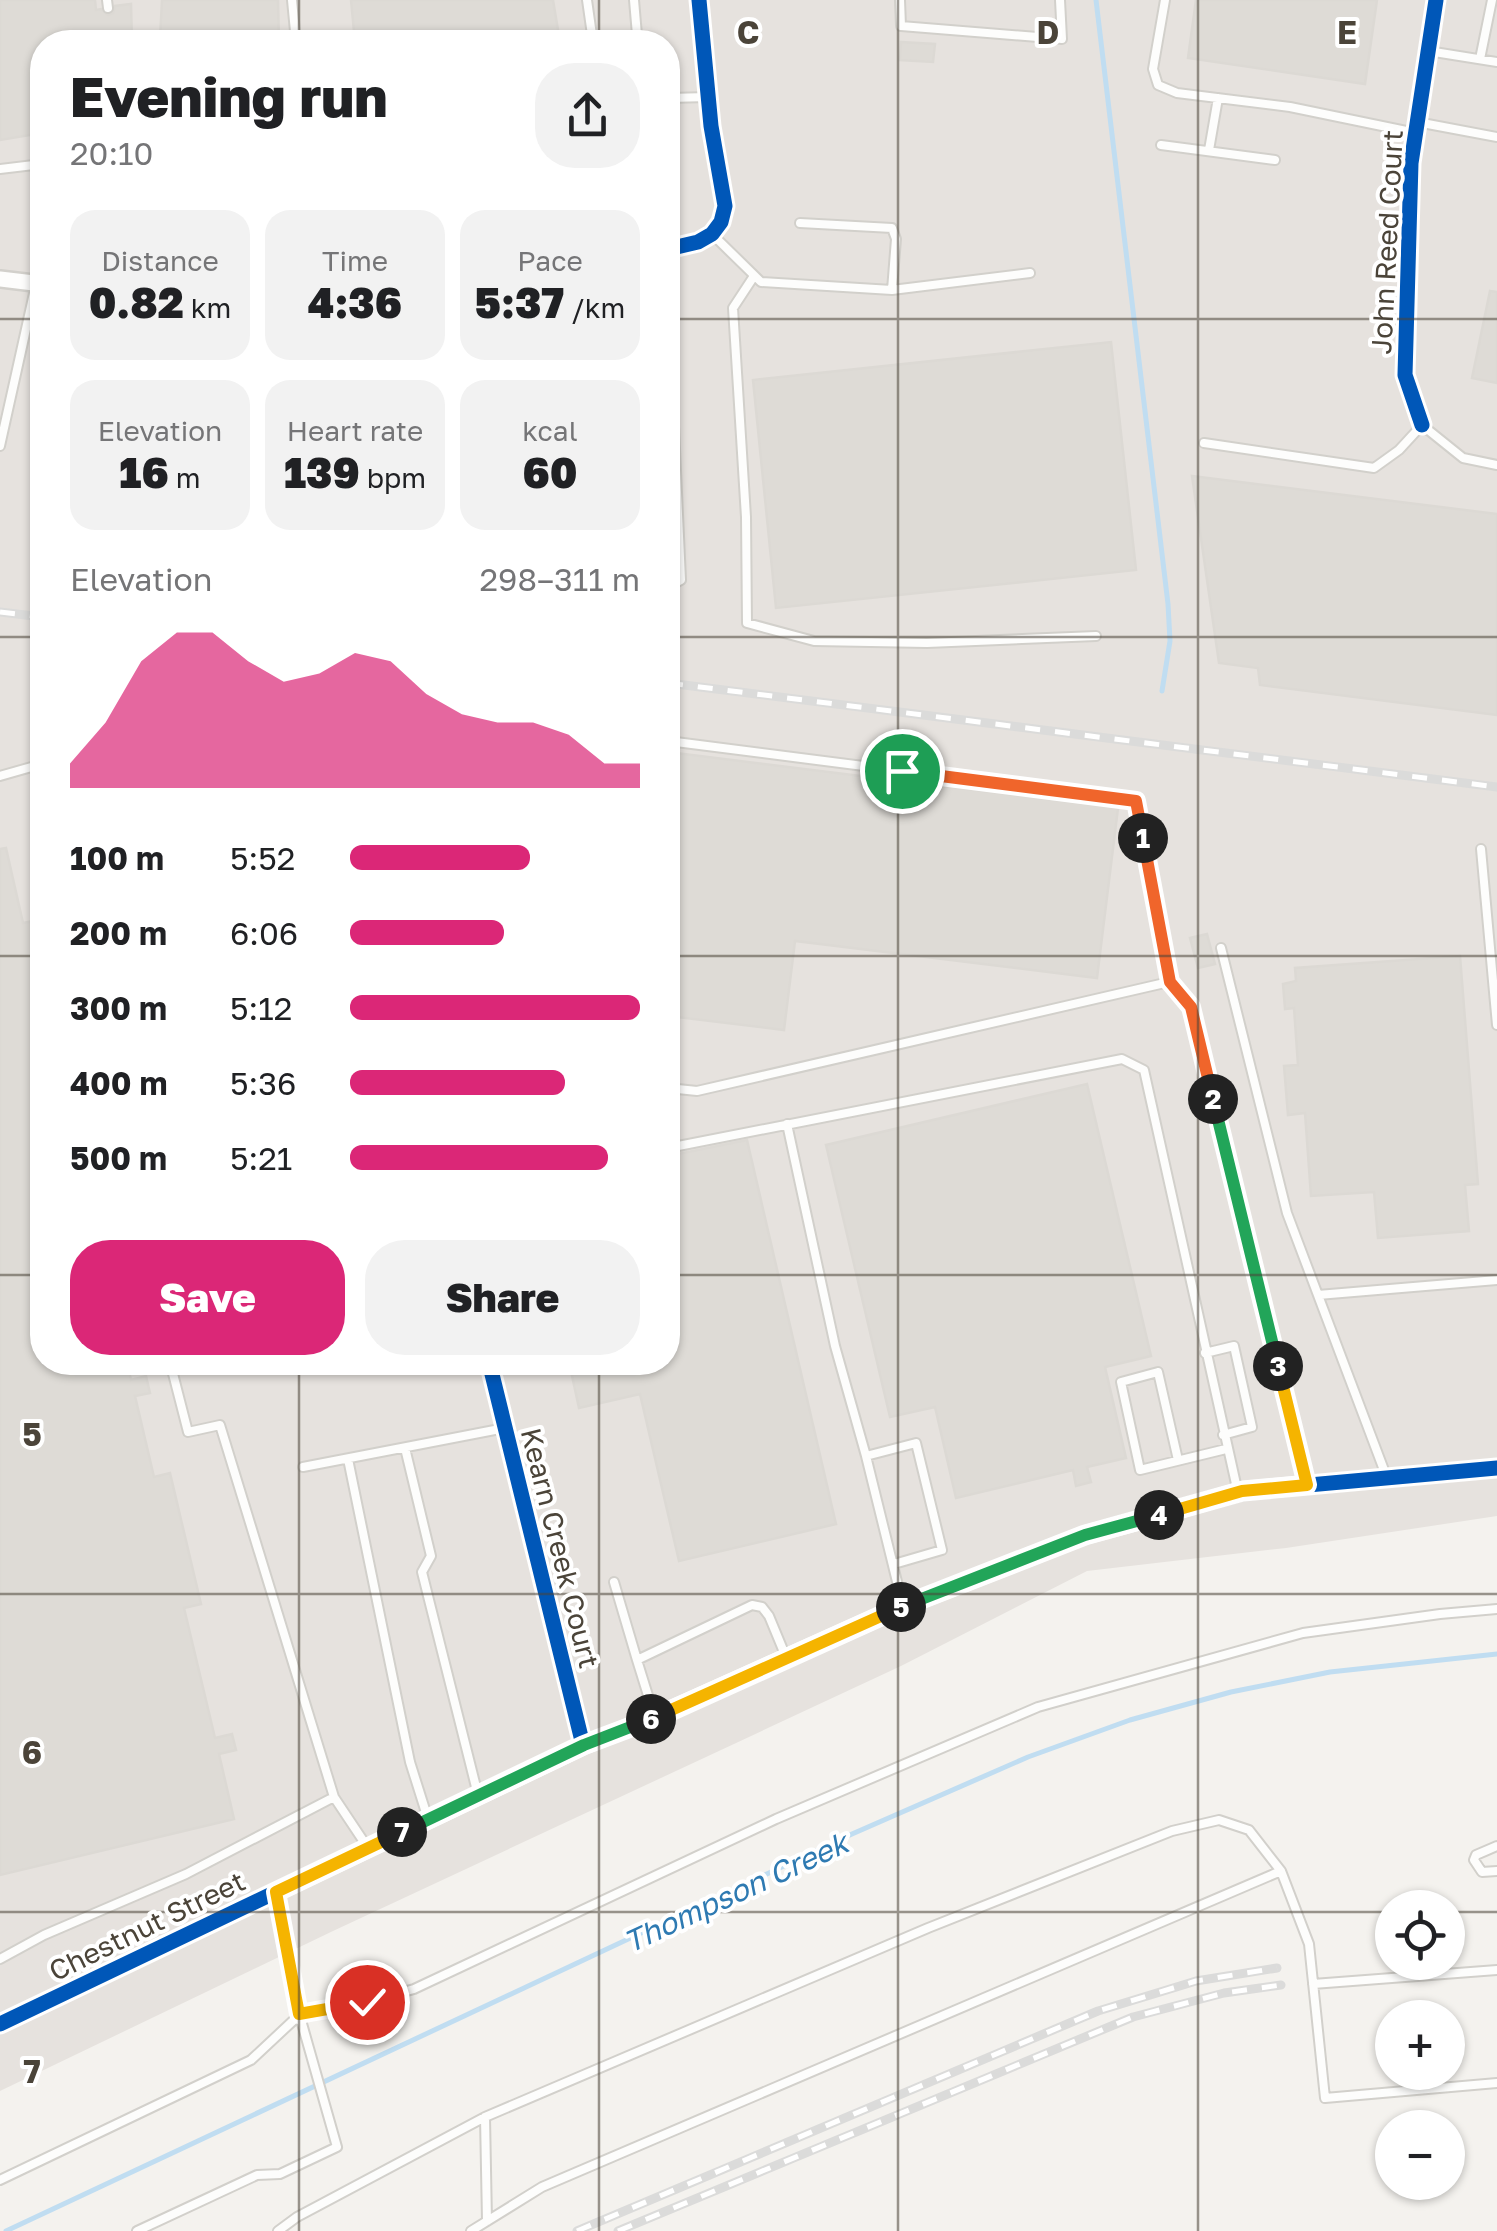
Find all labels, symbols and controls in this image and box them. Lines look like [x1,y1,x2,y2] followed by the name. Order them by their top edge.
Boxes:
[737,13,759,51] text: C
[1037,13,1059,51] text: D
[1337,13,1357,51] text: E
[70,63,388,129] text: Evening run
[535,63,640,168] button: share
[1364,129,1409,355] street label: John Reed Court
[70,134,153,172] text: 20:10
[101,244,219,277] text: Distance
[322,244,388,277] text: Time
[517,244,583,277] text: Pace
[89,277,184,327] text: 0.82
[308,277,402,327] text: 4:36
[475,277,564,327] text: 5:37
[184,291,231,324] text: km
[564,291,625,324] text: /km
[98,414,222,447] text: Elevation
[287,414,423,447] text: Heart rate
[522,414,578,447] text: kcal
[119,447,169,497] text: 16
[284,447,360,497] text: 139
[522,447,578,497] text: 60
[169,461,201,494] text: m
[360,461,426,494] text: bpm
[70,560,212,598] text: Elevation
[480,560,640,598] text: 298–311 m
[860,729,945,814] pin
[875,744,930,799] icon: arrive
[1118,813,1168,863] pin: 1
[1136,821,1150,854] text: 1
[70,839,164,877] text: 100 m
[230,839,295,877] text: 5:52
[70,914,167,952] text: 200 m
[230,914,298,952] text: 6:06
[70,989,167,1027] text: 300 m
[230,989,292,1027] text: 5:12
[70,1064,168,1102] text: 400 m
[230,1064,296,1102] text: 5:36
[1188,1074,1238,1124] pin: 2
[1204,1082,1222,1115] text: 2
[70,1139,167,1177] text: 500 m
[230,1139,292,1177] text: 5:21
[70,1240,345,1355] button: Save
[365,1240,640,1355] button: Share
[1253,1341,1303,1391] pin: 3
[1269,1349,1287,1382] text: 3
[22,1415,42,1453] text: 5
[515,1424,606,1671] street label: Kearn Creek Court
[1134,1490,1184,1540] pin: 4
[1150,1498,1168,1531] text: 4
[876,1582,926,1632] pin: 5
[892,1590,910,1623] text: 5
[626,1694,676,1744] pin: 6
[642,1702,660,1735] text: 6
[22,1733,42,1771] text: 6
[377,1807,427,1857] pin: 7
[394,1815,410,1848] text: 7
[618,1823,856,1960] water label: Thompson Creek
[43,1864,250,1987] street label: Chestnut Street
[1375,1890,1465,2200] map controls
[1375,1890,1465,1980] button: locate
[325,1960,410,2045] pin
[340,1975,395,2030] icon: check
[1375,2000,1465,2090] button: +
[23,2052,41,2090] text: 7
[1375,2110,1465,2200] button: −

